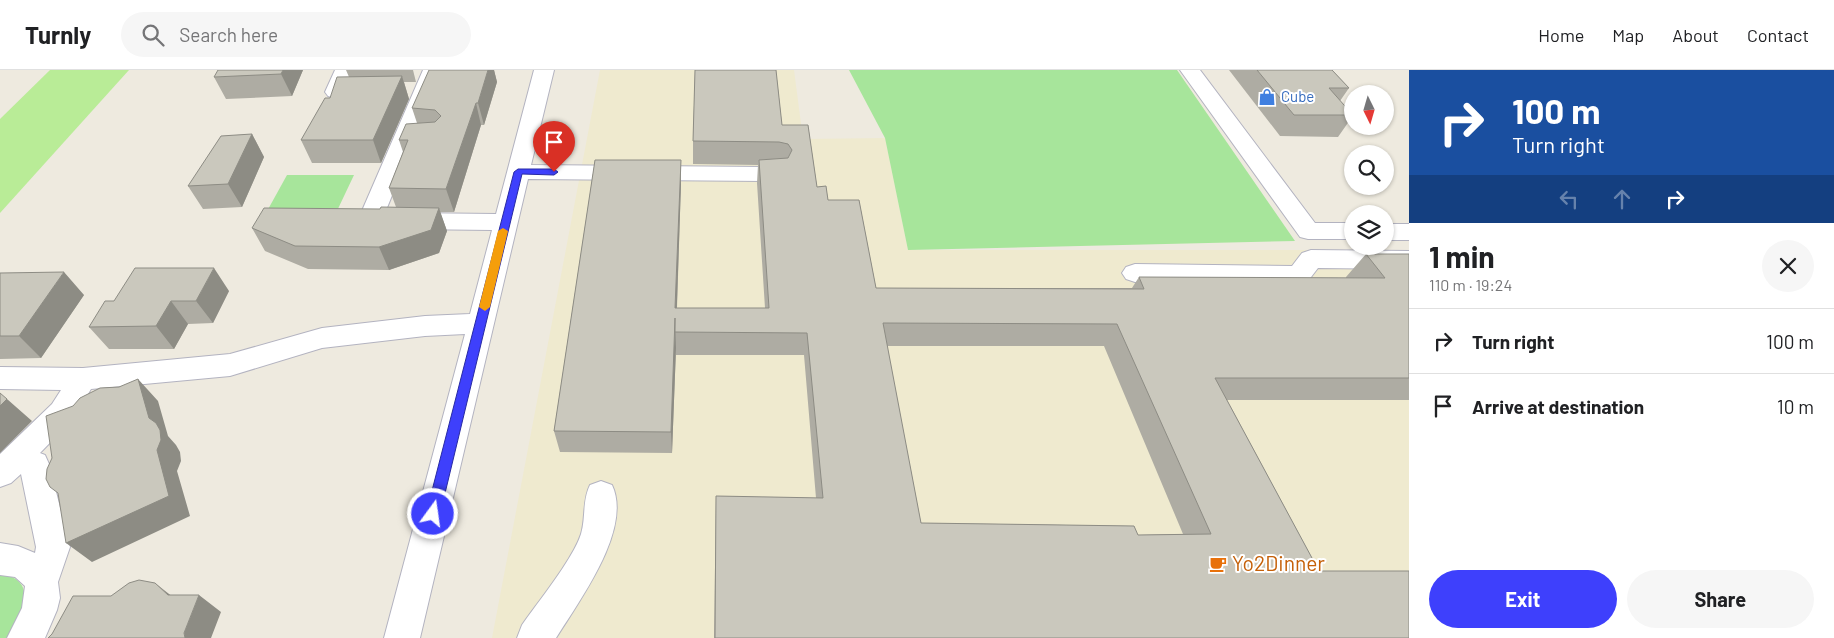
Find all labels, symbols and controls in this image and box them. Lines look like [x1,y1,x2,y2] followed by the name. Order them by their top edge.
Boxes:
[121,12,471,57] search box
[25,20,91,49] text: Turnly
[139,21,167,49] icon: search
[179,23,278,46] text: Search here
[1538,24,1584,46] text: Home
[1612,24,1644,46] text: Map
[1672,24,1719,46] text: About
[1747,24,1809,46] text: Contact
[1344,85,1394,135] north arrow
[1344,85,1394,255] map controls
[1257,87,1277,107] shop icon: Cube
[1281,87,1314,105] place label: Cube
[1512,89,1601,131] text: 100 m
[1429,90,1494,155] icon: right
[533,121,575,172] pin
[540,128,568,156] icon: arrive
[1512,131,1605,157] text: Turn right
[1344,145,1394,195] button: search
[1555,185,1583,213] icon: left
[1608,185,1636,213] icon: ahead
[1661,185,1689,213] icon: right
[1344,205,1394,255] button: layers
[1429,238,1495,274] text: 1 min
[1762,240,1814,292] button: close
[1429,275,1512,294] text: 110 m · 19:24
[1429,327,1457,355] icon: right
[1472,330,1554,353] text: Turn right
[1766,330,1814,353] text: 100 m
[1429,392,1457,420] icon: arrive
[1472,395,1644,418] text: Arrive at destination
[1777,395,1814,418] text: 10 m
[406,487,458,539] position arrow
[1232,550,1325,575] place label: Yo2Dinner
[1208,554,1228,574] cafe icon: Yo2Dinner
[1429,570,1617,628] button: Exit
[1627,570,1814,628] button: Share

